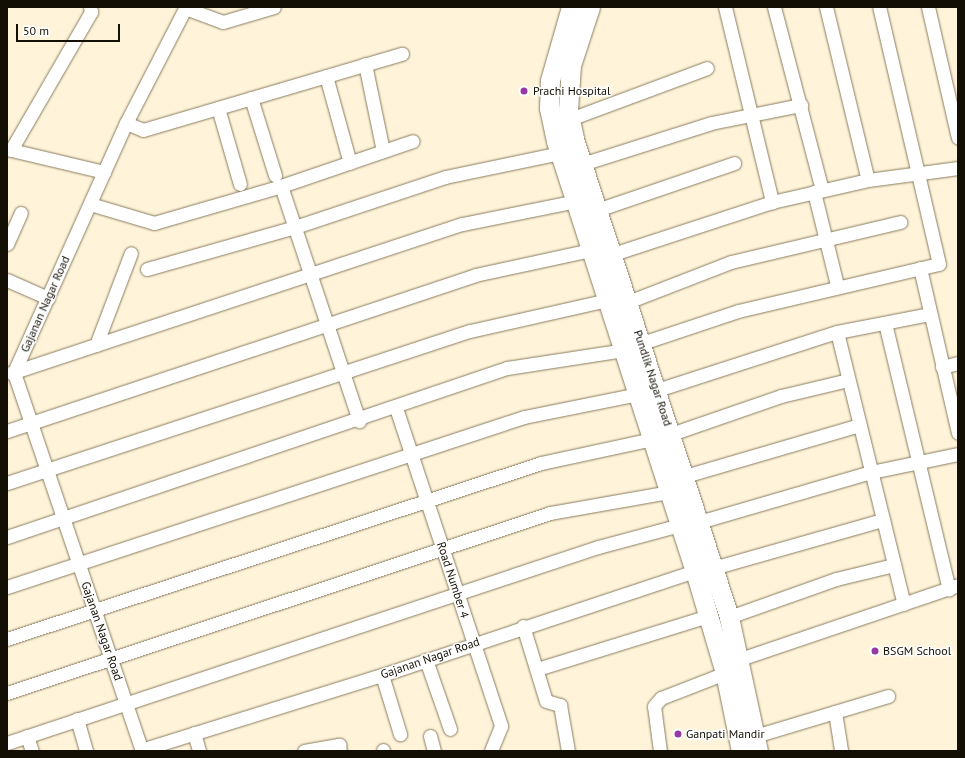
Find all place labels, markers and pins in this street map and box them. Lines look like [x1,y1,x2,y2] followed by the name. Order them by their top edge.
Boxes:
[533,84,610,98] place label: Prachi Hospital
[518,85,530,97] marker: Prachi Hospital
[883,644,951,658] place label: BSGM School
[870,646,880,656] marker: BSGM School
[686,727,765,741] place label: Ganpati Mandir
[673,729,683,739] marker: Ganpati Mandir

